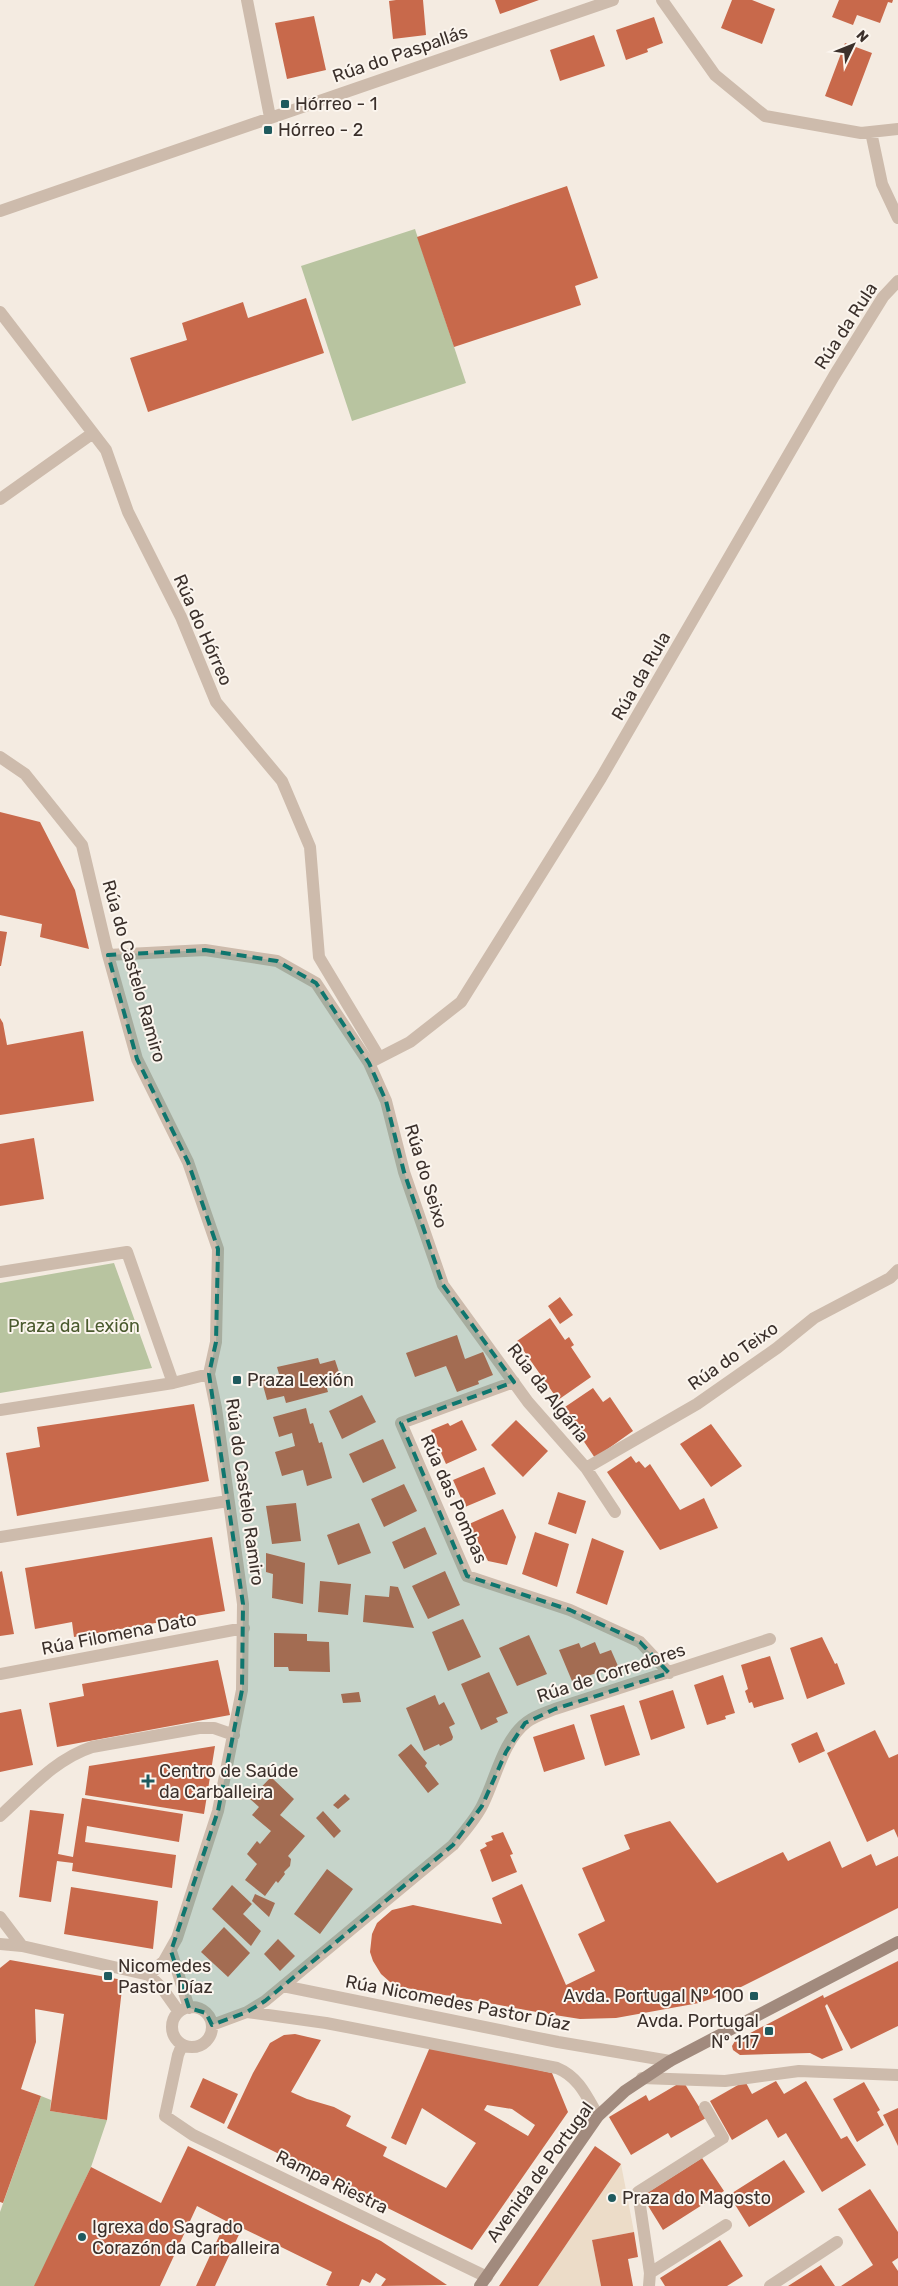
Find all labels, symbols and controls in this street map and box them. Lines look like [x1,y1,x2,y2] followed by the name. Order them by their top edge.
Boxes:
[828,20,878,70] north arrow
[330,21,470,87] street label: Rúa do Paspallás
[852,27,872,46] text: N
[295,93,377,115] place label: Hórreo - 1
[279,98,291,110] marker: Hórreo - 1
[278,119,363,141] place label: Hórreo - 2
[262,124,274,136] marker: Hórreo - 2
[810,279,882,373] street label: Rúa da Rula
[169,571,237,689] street label: Rúa do Hórreo
[607,628,675,724] street label: Rúa da Rula
[97,877,171,1065] street label: Rúa do Castelo Ramiro
[400,1121,452,1231] street label: Rúa do Seixo
[8,1315,140,1337] park label: Praza da Lexión
[684,1317,782,1395] street label: Rúa do Teixo
[502,1339,594,1447] street label: Rúa da Algária
[247,1369,354,1391] place label: Praza Lexión
[231,1374,243,1386] marker: Praza Lexión
[221,1397,269,1587] street label: Rúa do Castelo Ramiro
[416,1431,492,1567] street label: Rúa das Pombas
[40,1608,198,1660] street label: Rúa Filomena Dato
[534,1639,688,1707] street label: Rúa de Corredores
[159,1760,298,1803] place label: Centro de Saúde da Carballeira
[141,1774,155,1788] marker: Centro de Saúde da Carballeira
[118,1955,213,1998] place label: Nicomedes Pastor Díaz
[102,1970,114,1982] marker: Nicomedes Pastor Díaz
[343,1970,573,2036] street label: Rúa Nicomedes Pastor Díaz
[563,1985,744,2007] place label: Avda. Portugal Nº 100
[748,1990,760,2002] marker: Avda. Portugal Nº 100
[637,2010,759,2053] place label: Avda. Portugal Nº 117
[763,2025,775,2037] marker: Avda. Portugal Nº 117
[482,2097,598,2247] street label: Avenida de Portugal
[272,2145,392,2219] street label: Rampa Riestra
[622,2187,771,2209] place label: Praza do Magosto
[606,2192,618,2204] marker: Praza do Magosto
[92,2216,280,2259] place label: Igrexa do Sagrado Corazón da Carballeira
[76,2231,88,2243] marker: Igrexa do Sagrado Corazón da Carballeira

